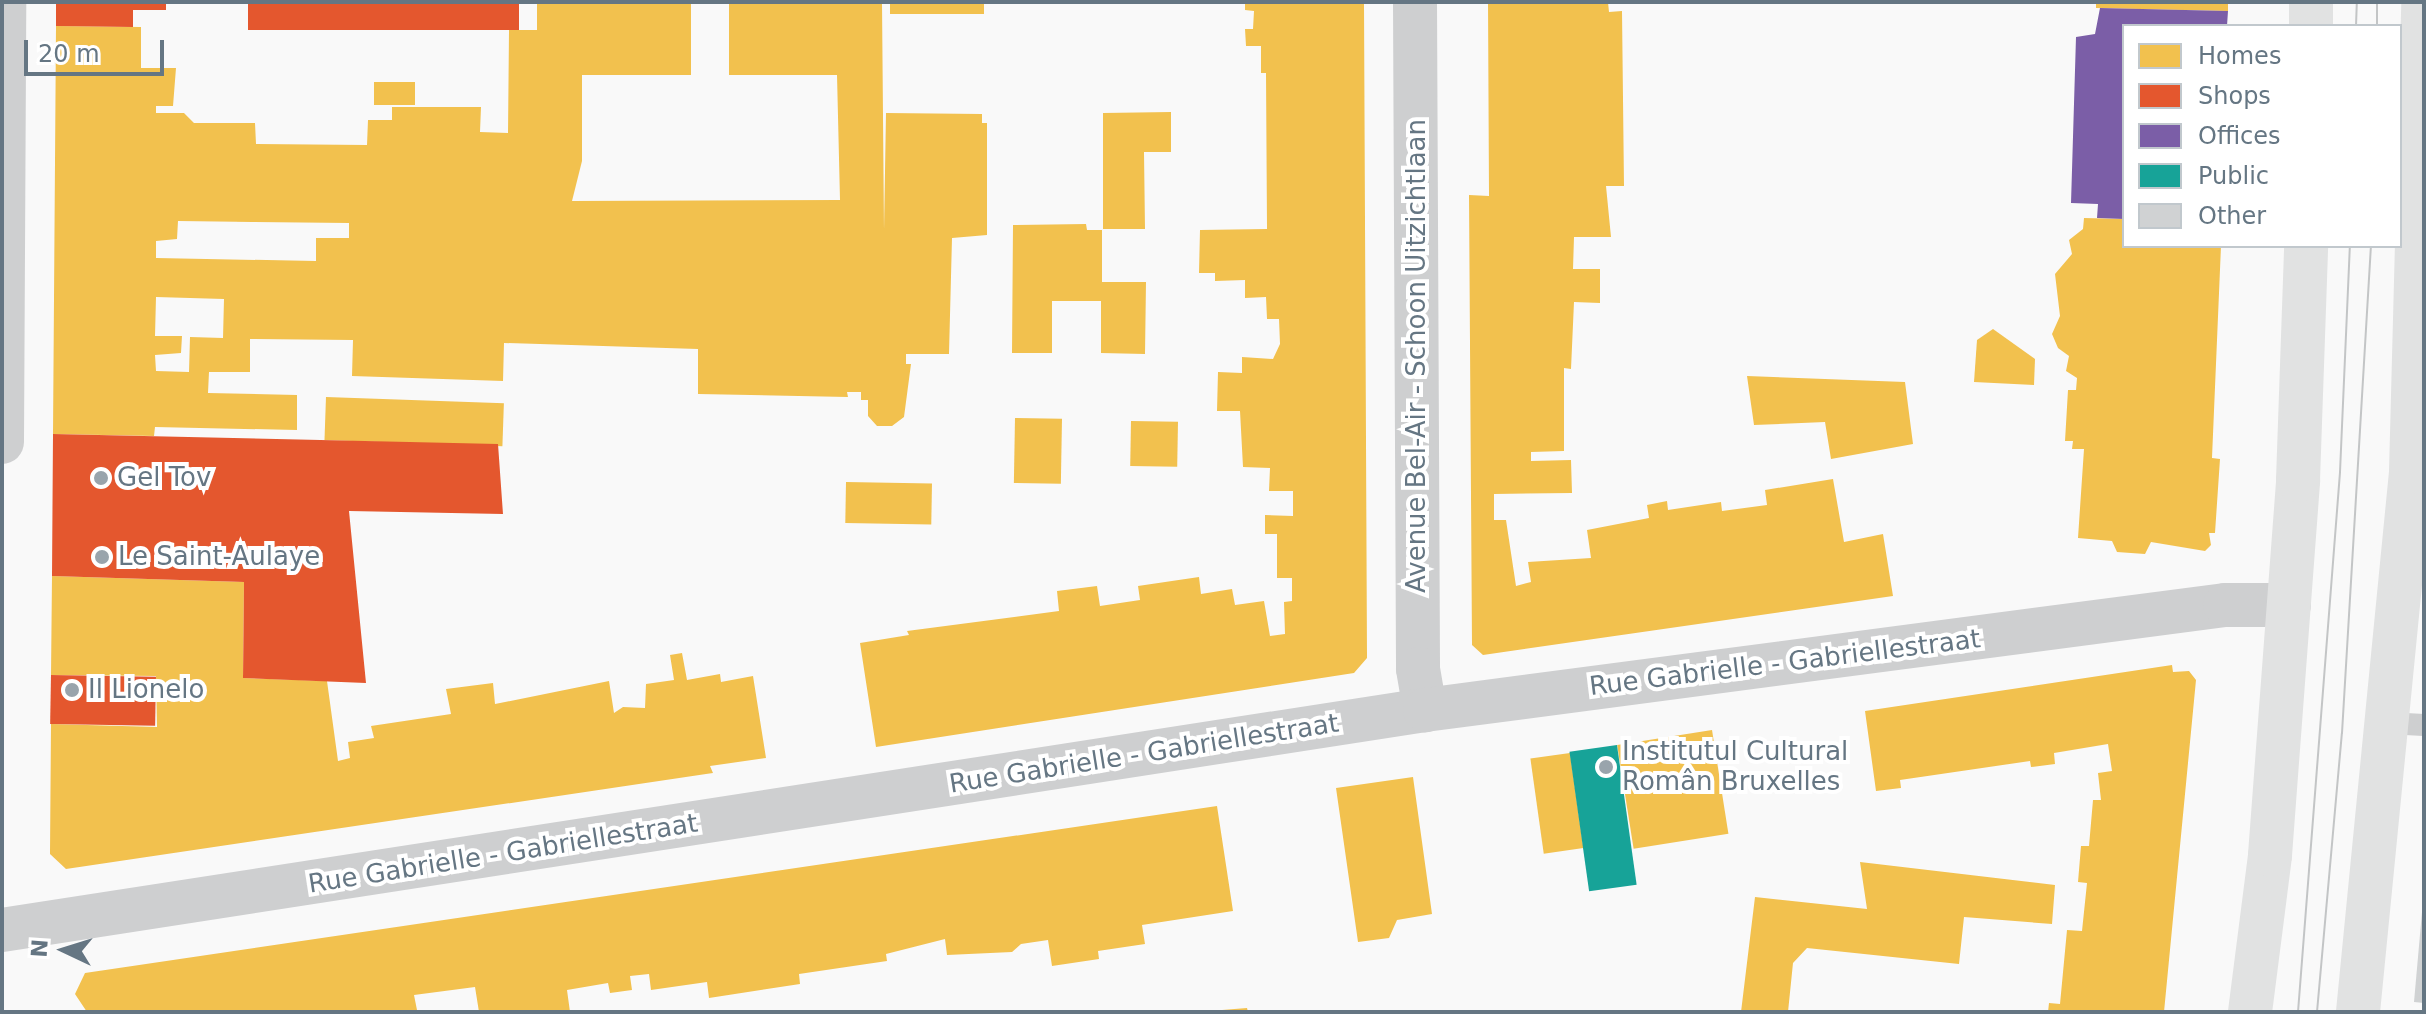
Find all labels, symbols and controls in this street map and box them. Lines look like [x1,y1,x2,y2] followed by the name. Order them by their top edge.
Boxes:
[28,24,168,74] scale bar
[2122,24,2402,248] legend
[38,40,100,68] text: 20 m
[2198,42,2281,70] text: Homes
[2198,82,2271,110] text: Shops
[1401,119,1433,593] street label: Avenue Bel-Air - Schoon Uitzichtlaan
[2198,122,2281,150] text: Offices
[2198,162,2269,190] text: Public
[2198,202,2266,230] text: Other
[117,462,211,494] place label: Gel Tov
[92,469,110,487] marker: Gel Tov
[118,541,320,573] place label: Le Saint-Aulaye
[93,548,111,566] marker: Le Saint-Aulaye
[1588,624,1982,702] street label: Rue Gabrielle - Gabriellestraat
[88,674,204,706] place label: Il Lionelo
[63,681,81,699] marker: Il Lionelo
[947,708,1341,800] street label: Rue Gabrielle - Gabriellestraat
[1622,736,1848,798] place label: Institutul Cultural Român Bruxelles
[1597,758,1615,776] marker: Institutul Cultural Român Bruxelles
[306,808,700,900] street label: Rue Gabrielle - Gabriellestraat
[24,910,104,990] north arrow
[26,938,53,958] text: N

